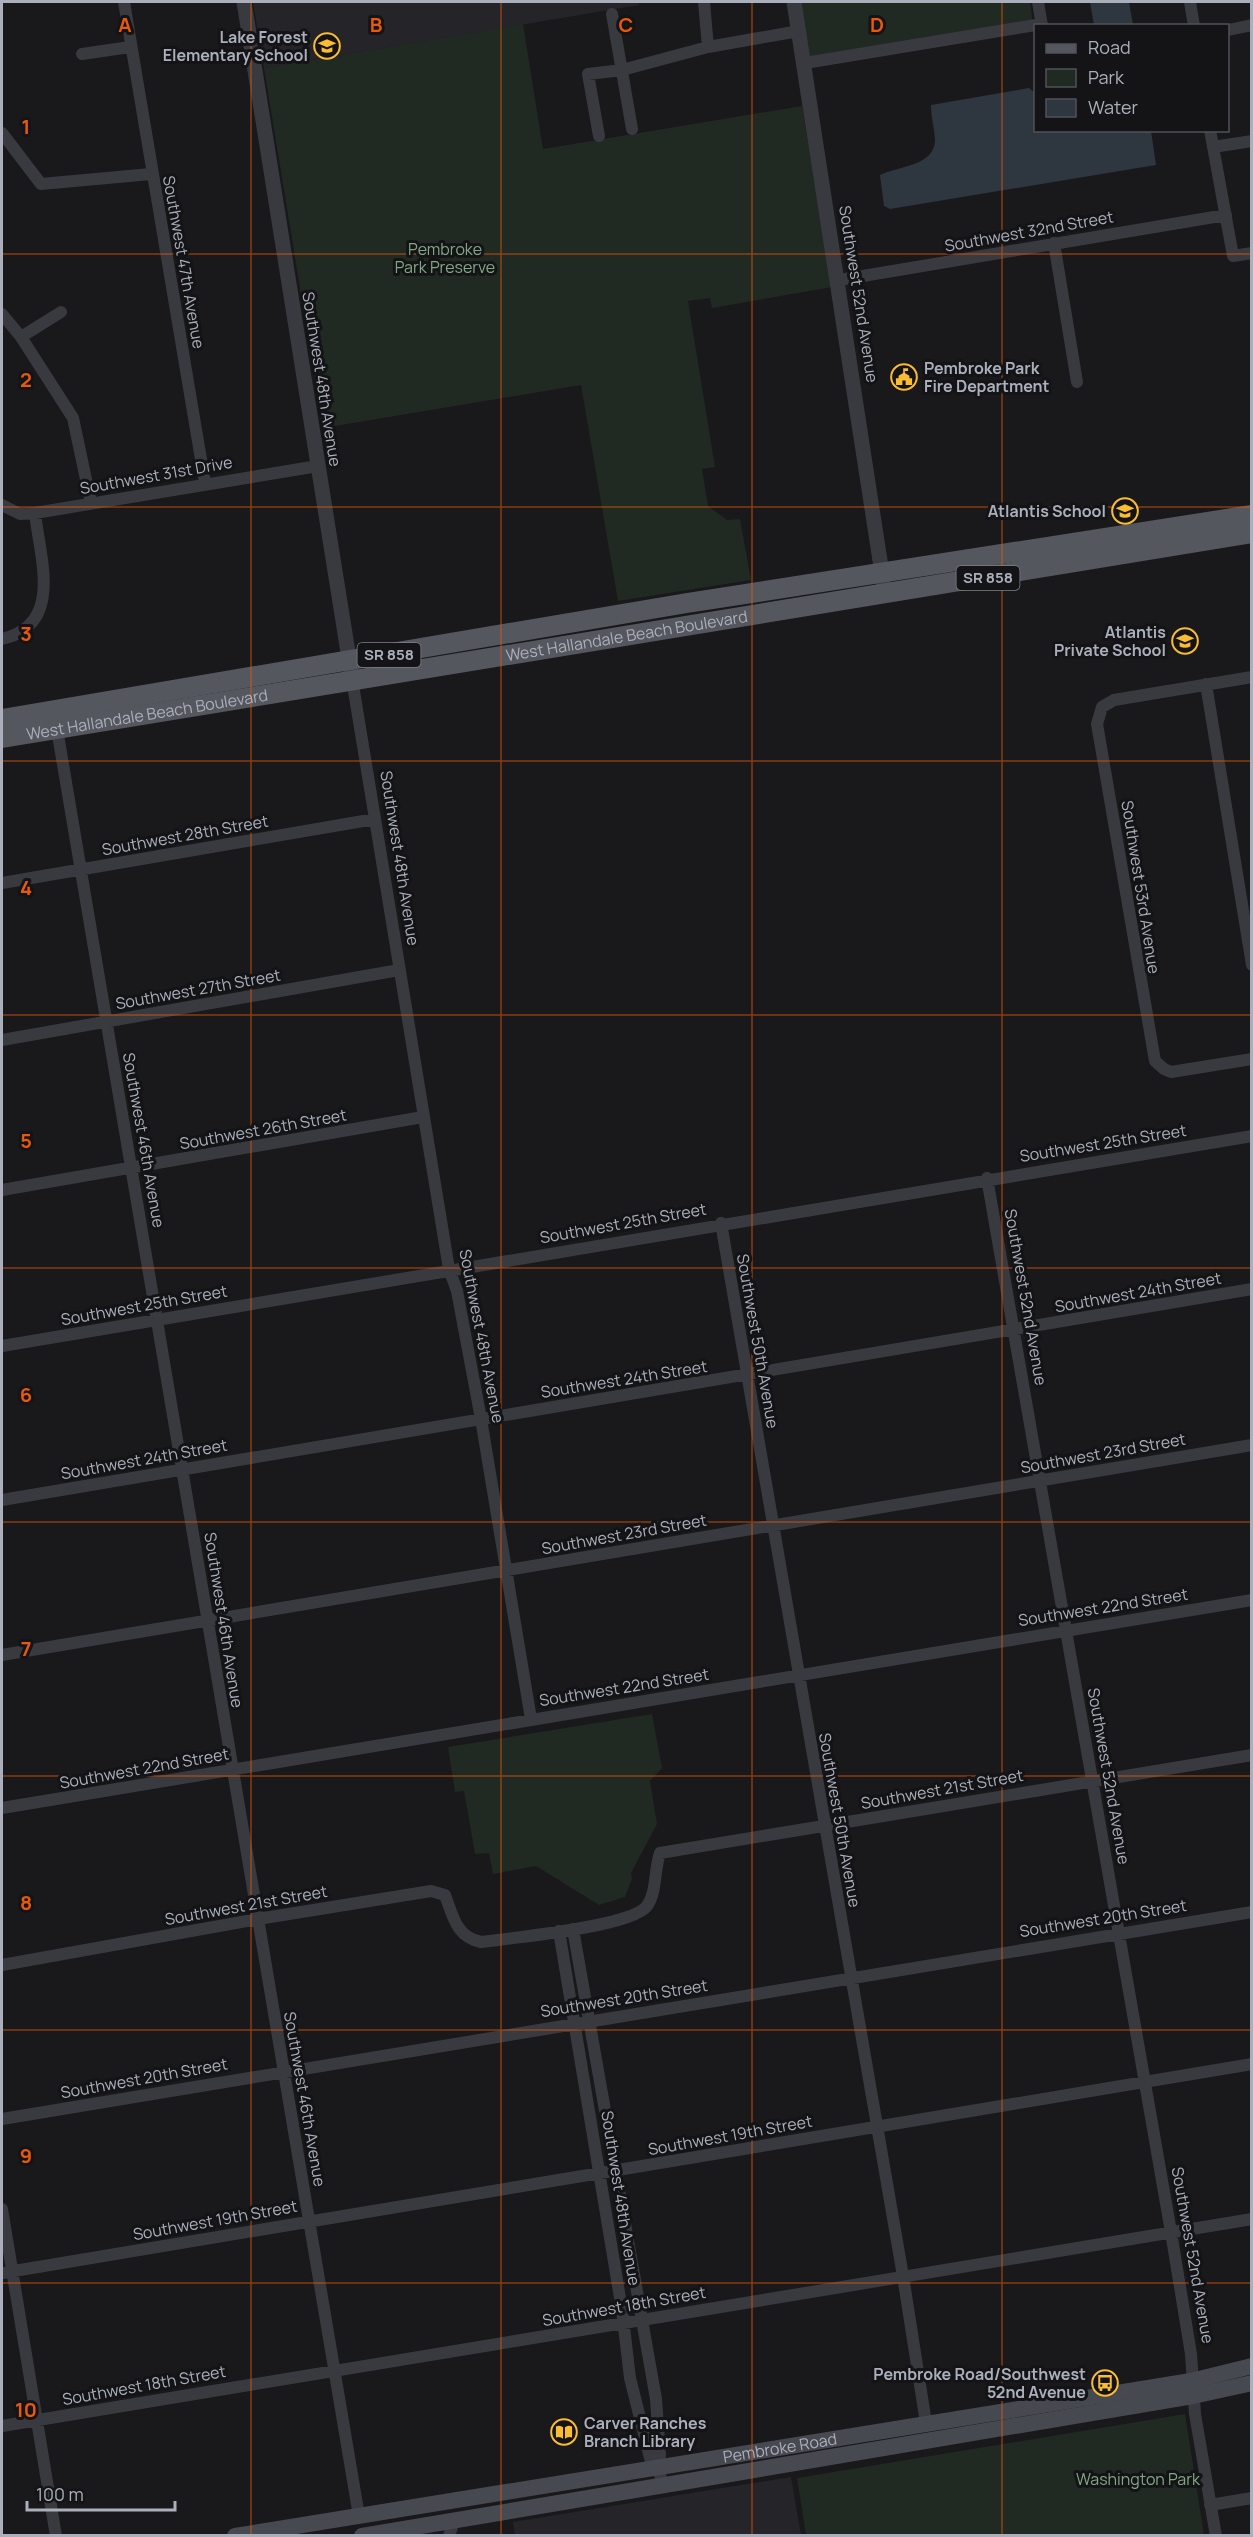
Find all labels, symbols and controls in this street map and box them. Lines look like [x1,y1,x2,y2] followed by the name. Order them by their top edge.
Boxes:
[118,11,132,38] text: A
[370,11,383,38] text: B
[619,11,633,38] text: C
[870,11,884,38] text: D
[1034,24,1229,132] legend
[163,26,308,66] place label: Lake Forest Elementary School
[312,31,342,61] school or university icon: Lake Forest Elementary School
[1088,35,1131,59] text: Road
[1088,65,1125,89] text: Park
[1088,95,1138,119] text: Water
[22,113,30,140] text: 1
[158,174,210,350] street label: Southwest 47th Avenue
[834,204,884,384] street label: Southwest 52nd Avenue
[943,205,1115,257] street label: Southwest 32nd Street
[395,238,495,278] park label: Pembroke Park Preserve
[297,290,347,468] street label: Southwest 48th Avenue
[924,357,1050,397] place label: Pembroke Park Fire Department
[889,362,919,392] public building icon: Pembroke Park Fire Department
[20,366,32,393] text: 2
[78,451,234,499] street label: Southwest 31st Drive
[1110,496,1140,526] school or university icon: Atlantis School
[988,500,1106,522] place label: Atlantis School
[956,566,1020,590] road number: SR 858
[504,605,749,666] street label: West Hallandale Beach Boulevard
[20,620,32,647] text: 3
[1054,621,1166,661] place label: Atlantis Private School
[1170,626,1200,656] school or university icon: Atlantis Private School
[358,643,420,667] road number: SR 858
[25,684,269,745] street label: West Hallandale Beach Boulevard
[375,769,425,947] street label: Southwest 48th Avenue
[1116,799,1166,975] street label: Southwest 53rd Avenue
[100,810,270,860] street label: Southwest 28th Street
[20,874,32,901] text: 4
[114,964,282,1014] street label: Southwest 27th Street
[118,1051,170,1229] street label: Southwest 46th Avenue
[178,1103,348,1155] street label: Southwest 26th Street
[1018,1119,1188,1167] street label: Southwest 25th Street
[20,1127,32,1154] text: 5
[538,1198,708,1248] street label: Southwest 25th Street
[1000,1207,1052,1387] street label: Southwest 52nd Avenue
[454,1247,510,1425] street label: Southwest 48th Avenue
[732,1252,784,1430] street label: Southwest 50th Avenue
[1053,1267,1223,1317] street label: Southwest 24th Street
[59,1280,229,1330] street label: Southwest 25th Street
[539,1355,709,1403] street label: Southwest 24th Street
[20,1381,32,1408] text: 6
[1019,1428,1187,1478] street label: Southwest 23rd Street
[59,1434,229,1484] street label: Southwest 24th Street
[540,1509,708,1559] street label: Southwest 23rd Street
[199,1531,249,1709] street label: Southwest 46th Avenue
[1017,1583,1189,1631] street label: Southwest 22nd Street
[21,1635,31,1662] text: 7
[538,1663,710,1711] street label: Southwest 22nd Street
[1083,1686,1135,1866] street label: Southwest 52nd Avenue
[814,1731,866,1909] street label: Southwest 50th Avenue
[58,1742,230,1794] street label: Southwest 22nd Street
[859,1764,1025,1814] street label: Southwest 21st Street
[163,1880,329,1930] street label: Southwest 21st Street
[20,1889,32,1916] text: 8
[1018,1894,1188,1942] street label: Southwest 20th Street
[539,1974,709,2022] street label: Southwest 20th Street
[279,2010,331,2188] street label: Southwest 46th Avenue
[59,2052,229,2104] street label: Southwest 20th Street
[596,2109,646,2287] street label: Southwest 48th Avenue
[646,2110,814,2160] street label: Southwest 19th Street
[20,2142,32,2169] text: 9
[1167,2165,1219,2345] street label: Southwest 52nd Avenue
[131,2195,299,2245] street label: Southwest 19th Street
[540,2281,708,2331] street label: Southwest 18th Street
[60,2360,228,2410] street label: Southwest 18th Street
[873,2363,1086,2403] place label: Pembroke Road/Southwest 52nd Avenue
[1090,2368,1120,2398] bus stop icon: Pembroke Road/Southwest 52nd Avenue
[15,2396,37,2423] text: 10
[584,2412,707,2452] place label: Carver Ranches Branch Library
[549,2417,579,2447] library icon: Carver Ranches Branch Library
[721,2428,838,2468] street label: Pembroke Road
[1076,2468,1201,2490] park label: Washington Park
[27,2474,176,2512] scale bar
[36,2482,84,2506] text: 100 m

